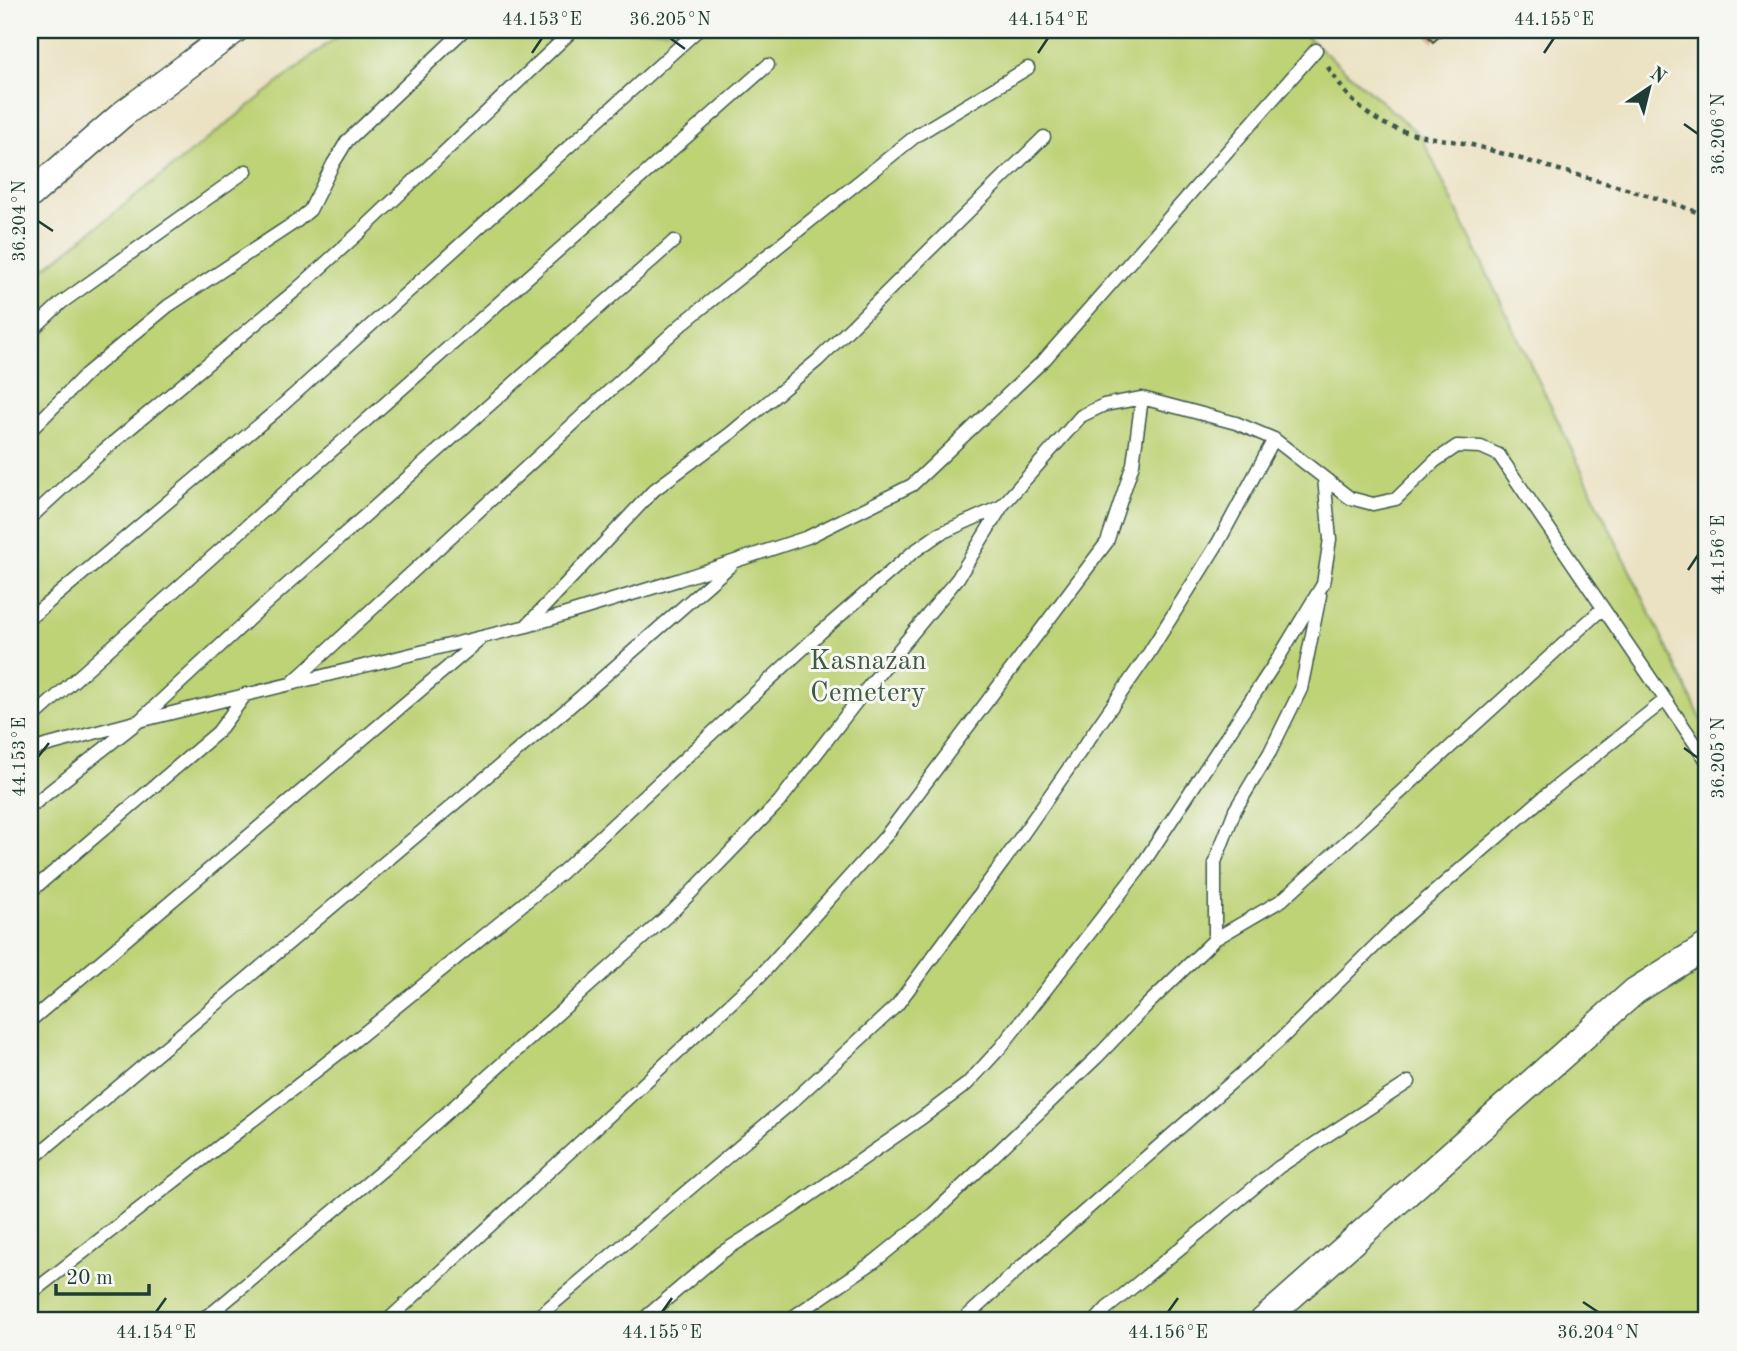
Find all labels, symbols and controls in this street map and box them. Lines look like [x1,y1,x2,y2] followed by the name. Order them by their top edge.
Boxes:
[502,11,582,29] text: 44.153°E
[629,11,711,29] text: 36.205°N
[1008,11,1088,29] text: 44.154°E
[1514,11,1594,29] text: 44.155°E
[1614,52,1684,122] north arrow
[1646,64,1669,88] text: N
[1710,93,1728,175] text: 36.206°N
[11,180,29,262] text: 36.204°N
[1710,515,1728,595] text: 44.156°E
[809,648,927,708] park label: Kasnazan Cemetery
[11,717,29,797] text: 44.153°E
[1710,717,1728,799] text: 36.205°N
[56,1253,149,1297] scale bar
[66,1268,113,1289] text: 20 m
[116,1324,196,1342] text: 44.154°E
[622,1324,702,1342] text: 44.155°E
[1128,1324,1208,1342] text: 44.156°E
[1557,1324,1639,1342] text: 36.204°N

